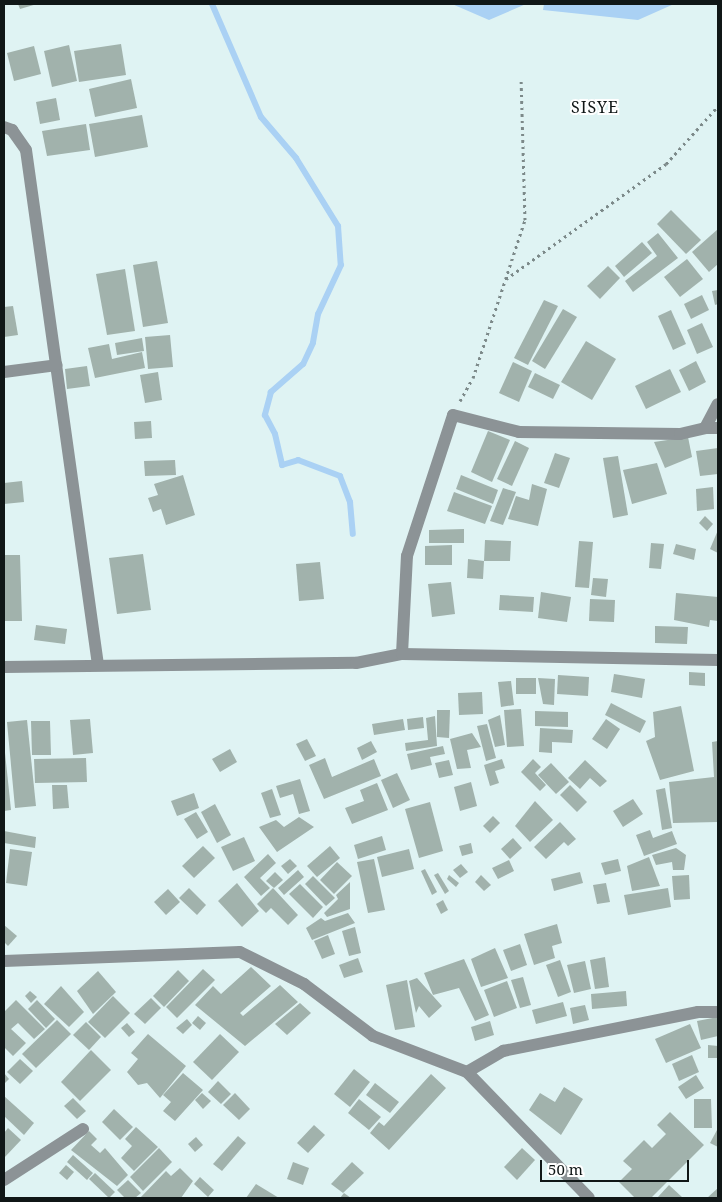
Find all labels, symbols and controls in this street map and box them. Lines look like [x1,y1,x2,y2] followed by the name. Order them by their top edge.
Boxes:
[570,97,620,117] district label: SISYE
[542,1150,691,1182] scale bar
[548,1159,583,1179] text: 50 m

